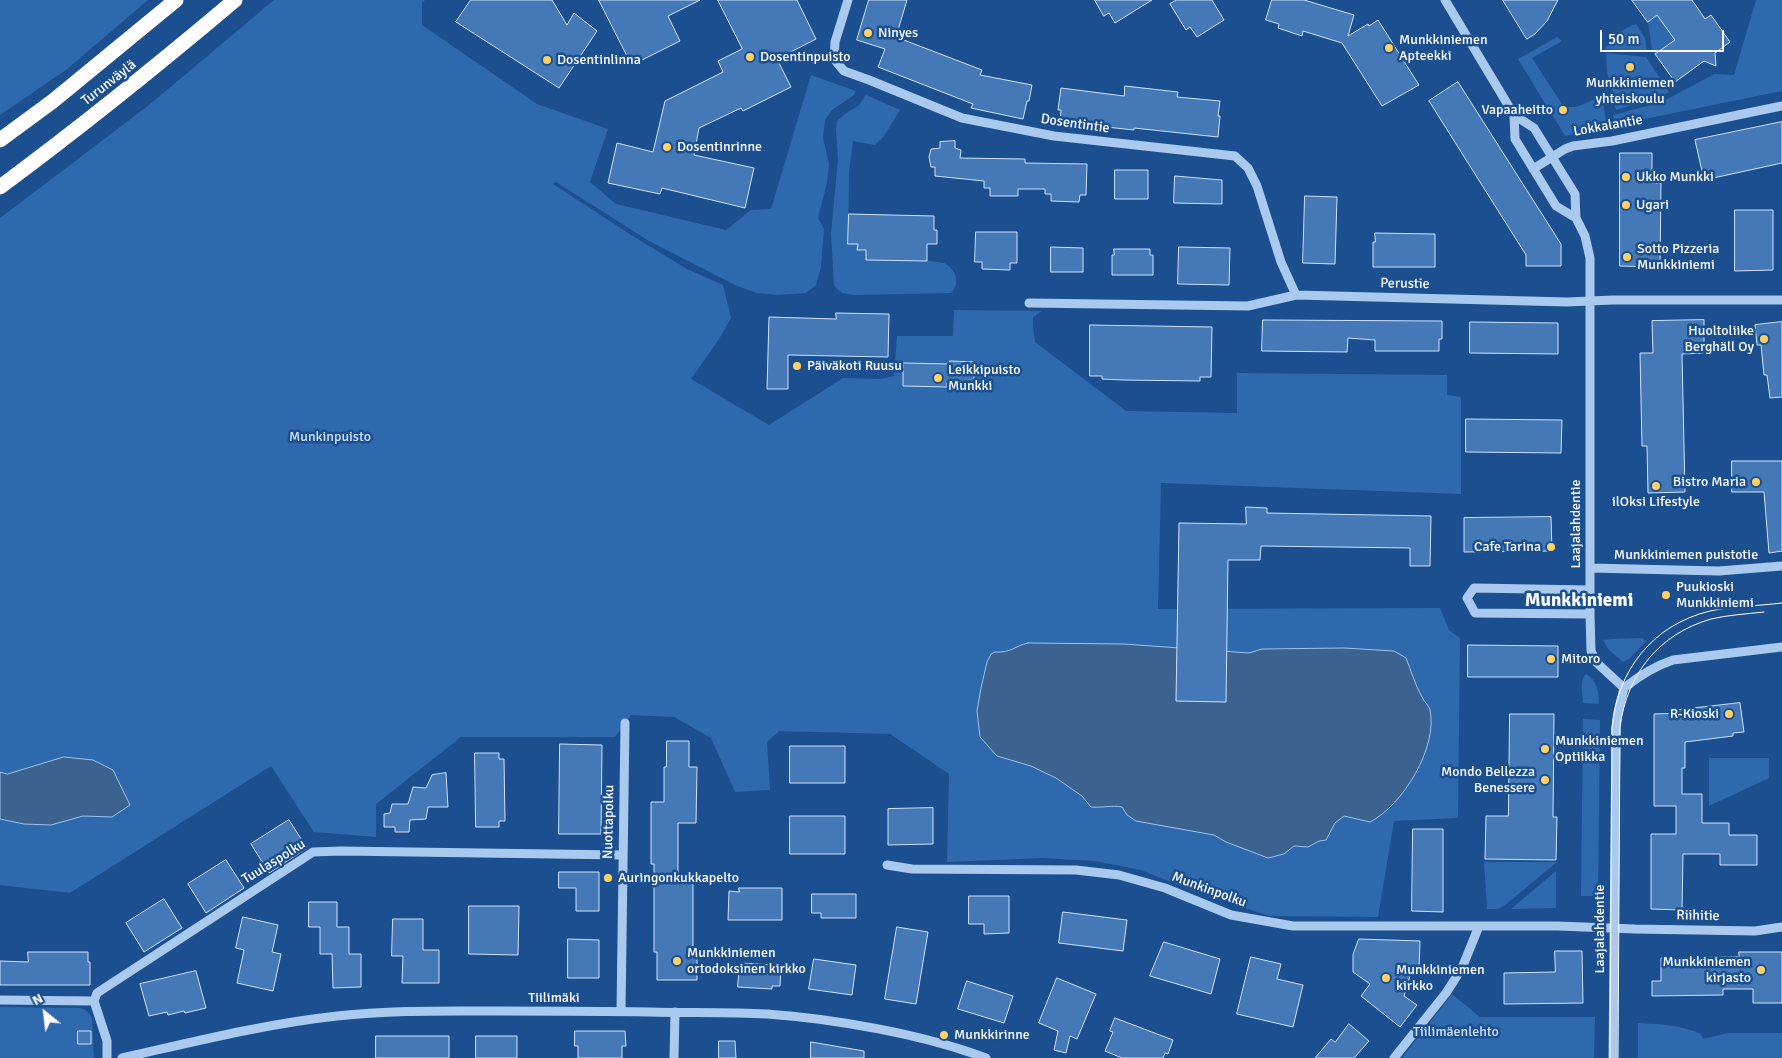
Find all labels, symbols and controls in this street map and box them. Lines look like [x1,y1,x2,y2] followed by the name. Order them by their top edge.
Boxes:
[1602,20,1726,52] scale bar
[878,25,918,41] place label: Ninyes
[862,27,874,39] marker: Ninyes
[1608,30,1639,48] text: 50 m
[1399,32,1488,64] place label: Munkkiniemen Apteekki
[1383,42,1395,54] marker: Munkkiniemen Apteekki
[760,49,851,65] place label: Dosentinpuisto
[744,51,756,63] marker: Dosentinpuisto
[557,52,641,68] place label: Dosentinlinna
[541,54,553,66] marker: Dosentinlinna
[78,56,140,110] street label: Turunväylä
[1624,61,1636,73] marker: Munkkiniemen yhteiskoulu
[1586,75,1674,108] place label: Munkkiniemen yhteiskoulu
[1481,102,1553,118] place label: Vapaaheitto
[1557,104,1569,116] marker: Vapaaheitto
[1039,111,1111,137] street label: Dosentintie
[1572,112,1644,140] street label: Lokkalantie
[677,139,762,155] place label: Dosentinrinne
[661,141,673,153] marker: Dosentinrinne
[1636,169,1714,185] place label: Ukko Munkki
[1620,171,1632,183] marker: Ukko Munkki
[1636,197,1669,213] place label: Ugari
[1620,199,1632,211] marker: Ugari
[1637,241,1719,274] place label: Sotto Pizzeria Munkkiniemi
[1621,251,1633,263] marker: Sotto Pizzeria Munkkiniemi
[1380,275,1430,293] street label: Perustie
[1684,323,1754,356] place label: Huoltoliike Berghäll Oy
[1758,333,1770,345] marker: Huoltoliike Berghäll Oy
[807,358,902,374] place label: Päiväkoti Ruusu
[791,360,803,372] marker: Päiväkoti Ruusu
[948,362,1020,394] place label: Leikkipuisto Munkki
[932,372,944,384] marker: Leikkipuisto Munkki
[289,429,371,445] park label: Munkinpuisto
[1673,474,1746,490] place label: Bistro Maria
[1750,476,1762,488] marker: Bistro Maria
[1568,479,1584,569] street label: Laajalahdentie
[1650,480,1662,492] marker: ilOksi Lifestyle
[1612,494,1700,510] place label: ilOksi Lifestyle
[1474,539,1541,555] place label: Cafe Tarina
[1545,541,1557,553] marker: Cafe Tarina
[1614,547,1758,563] street label: Munkkiniemen puistotie
[1676,579,1754,612] place label: Puukioski Munkkiniemi
[1660,589,1672,601] marker: Puukioski Munkkiniemi
[1525,590,1633,612] district label: Munkkiniemi
[1561,651,1600,667] place label: Mitoro
[1545,653,1557,665] marker: Mitoro
[1670,706,1719,722] place label: R-Kioski
[1723,708,1735,720] marker: R-Kioski
[1555,733,1644,766] place label: Munkkiniemen Optiikka
[1539,743,1551,755] marker: Munkkiniemen Optiikka
[1441,764,1535,796] place label: Mondo Bellezza Benessere
[1539,774,1551,786] marker: Mondo Bellezza Benessere
[600,785,618,859] street label: Nuottapolku
[239,836,309,888] street label: Tuulaspolku
[1169,869,1249,911] street label: Munkinpolku
[618,870,739,886] place label: Auringonkukkapelto
[602,872,614,884] marker: Auringonkukkapelto
[1592,884,1608,974] street label: Laajalahdentie
[1676,907,1720,925] street label: Riihitie
[687,945,806,978] place label: Munkkiniemen ortodoksinen kirkko
[1662,954,1751,986] place label: Munkkiniemen kirjasto
[671,955,683,967] marker: Munkkiniemen ortodoksinen kirkko
[1396,962,1485,994] place label: Munkkiniemen kirkko
[1755,964,1767,976] marker: Munkkiniemen kirjasto
[1380,972,1392,984] marker: Munkkiniemen kirkko
[20,988,70,1038] north arrow
[29,990,46,1009] text: N
[528,990,580,1006] street label: Tiilimäki
[1413,1024,1499,1040] park label: Tiilimäenlehto
[954,1027,1030,1043] place label: Munkkirinne
[938,1029,950,1041] marker: Munkkirinne

